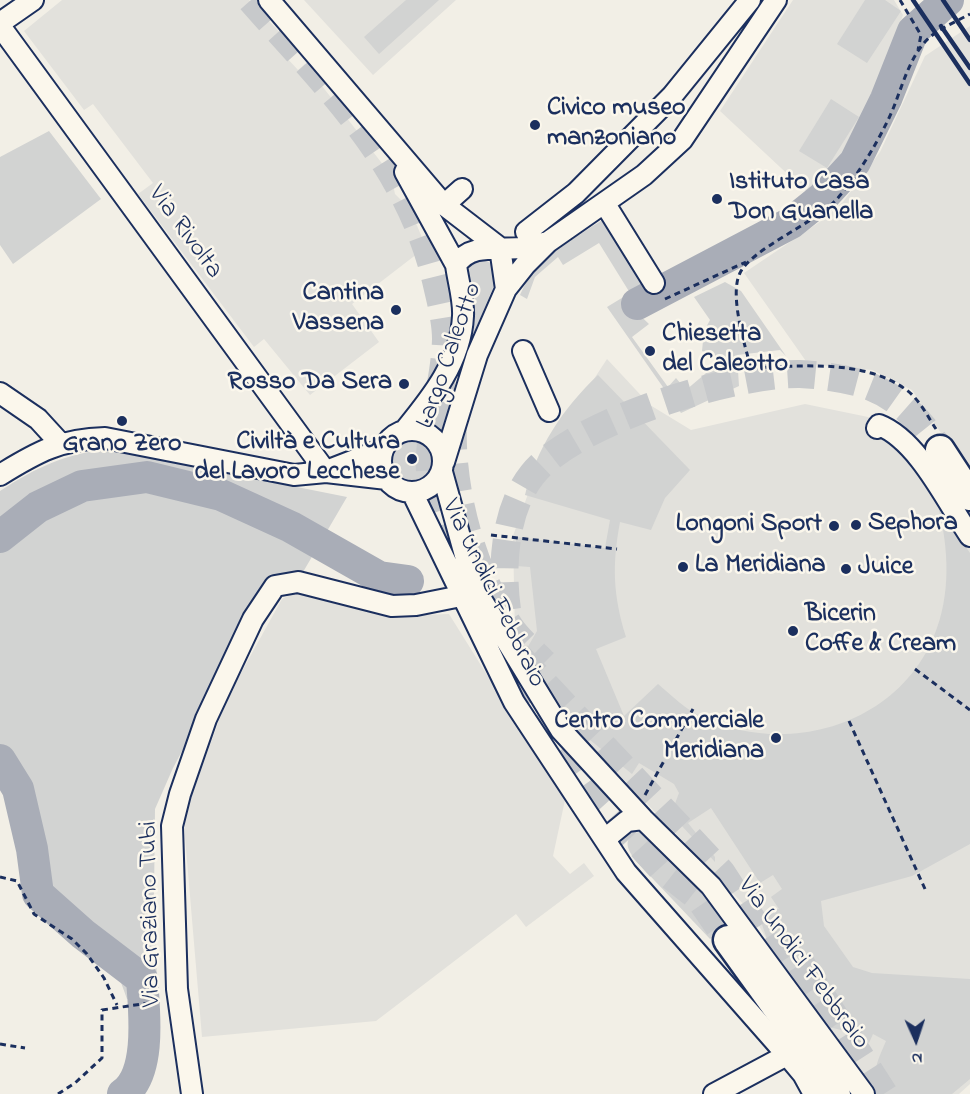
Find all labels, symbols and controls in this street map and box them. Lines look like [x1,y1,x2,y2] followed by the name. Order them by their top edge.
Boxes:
[547,94,686,156] place label: Civico museo manzoniano
[528,118,542,132] marker: Civico museo manzoniano
[729,168,873,230] place label: Istituto Casa Don Guanella
[140,180,228,286] street label: Via Rivolta
[710,192,724,206] marker: Istituto Casa Don Guanella
[293,279,384,340] place label: Cantina Vassena
[411,279,491,433] street label: Largo Caleotto
[389,303,403,317] marker: Cantina Vassena
[662,320,788,382] place label: Chiesetta del Caleotto
[643,344,657,358] marker: Chiesetta del Caleotto
[228,368,392,400] place label: Rosso Da Sera
[397,377,411,391] marker: Rosso Da Sera
[115,414,129,428] marker: Grano Zero
[194,428,400,490] place label: Civiltà e Cultura del Lavoro Lecchese
[62,430,182,462] place label: Grano Zero
[405,452,419,466] marker: Civiltà e Cultura del Lavoro Lecchese
[433,495,551,693] street label: Via Undici Febbraio
[868,509,958,541] place label: Sephora
[676,510,822,542] place label: Longoni Sport
[849,518,863,532] marker: Sephora
[827,519,841,533] marker: Longoni Sport
[695,551,826,583] place label: La Meridiana
[858,553,913,585] place label: Juice
[676,560,690,574] marker: La Meridiana
[839,562,853,576] marker: Juice
[805,600,956,662] place label: Bicerin Coffe & Cream
[786,624,800,638] marker: Bicerin Coffe & Cream
[554,707,764,768] place label: Centro Commerciale Meridiana
[769,731,783,745] marker: Centro Commerciale Meridiana
[135,821,169,1007] street label: Via Graziano Tubi
[729,872,875,1056] street label: Via Undici Febbraio
[886,1010,946,1070] north arrow
[911,1046,923,1070] text: N

